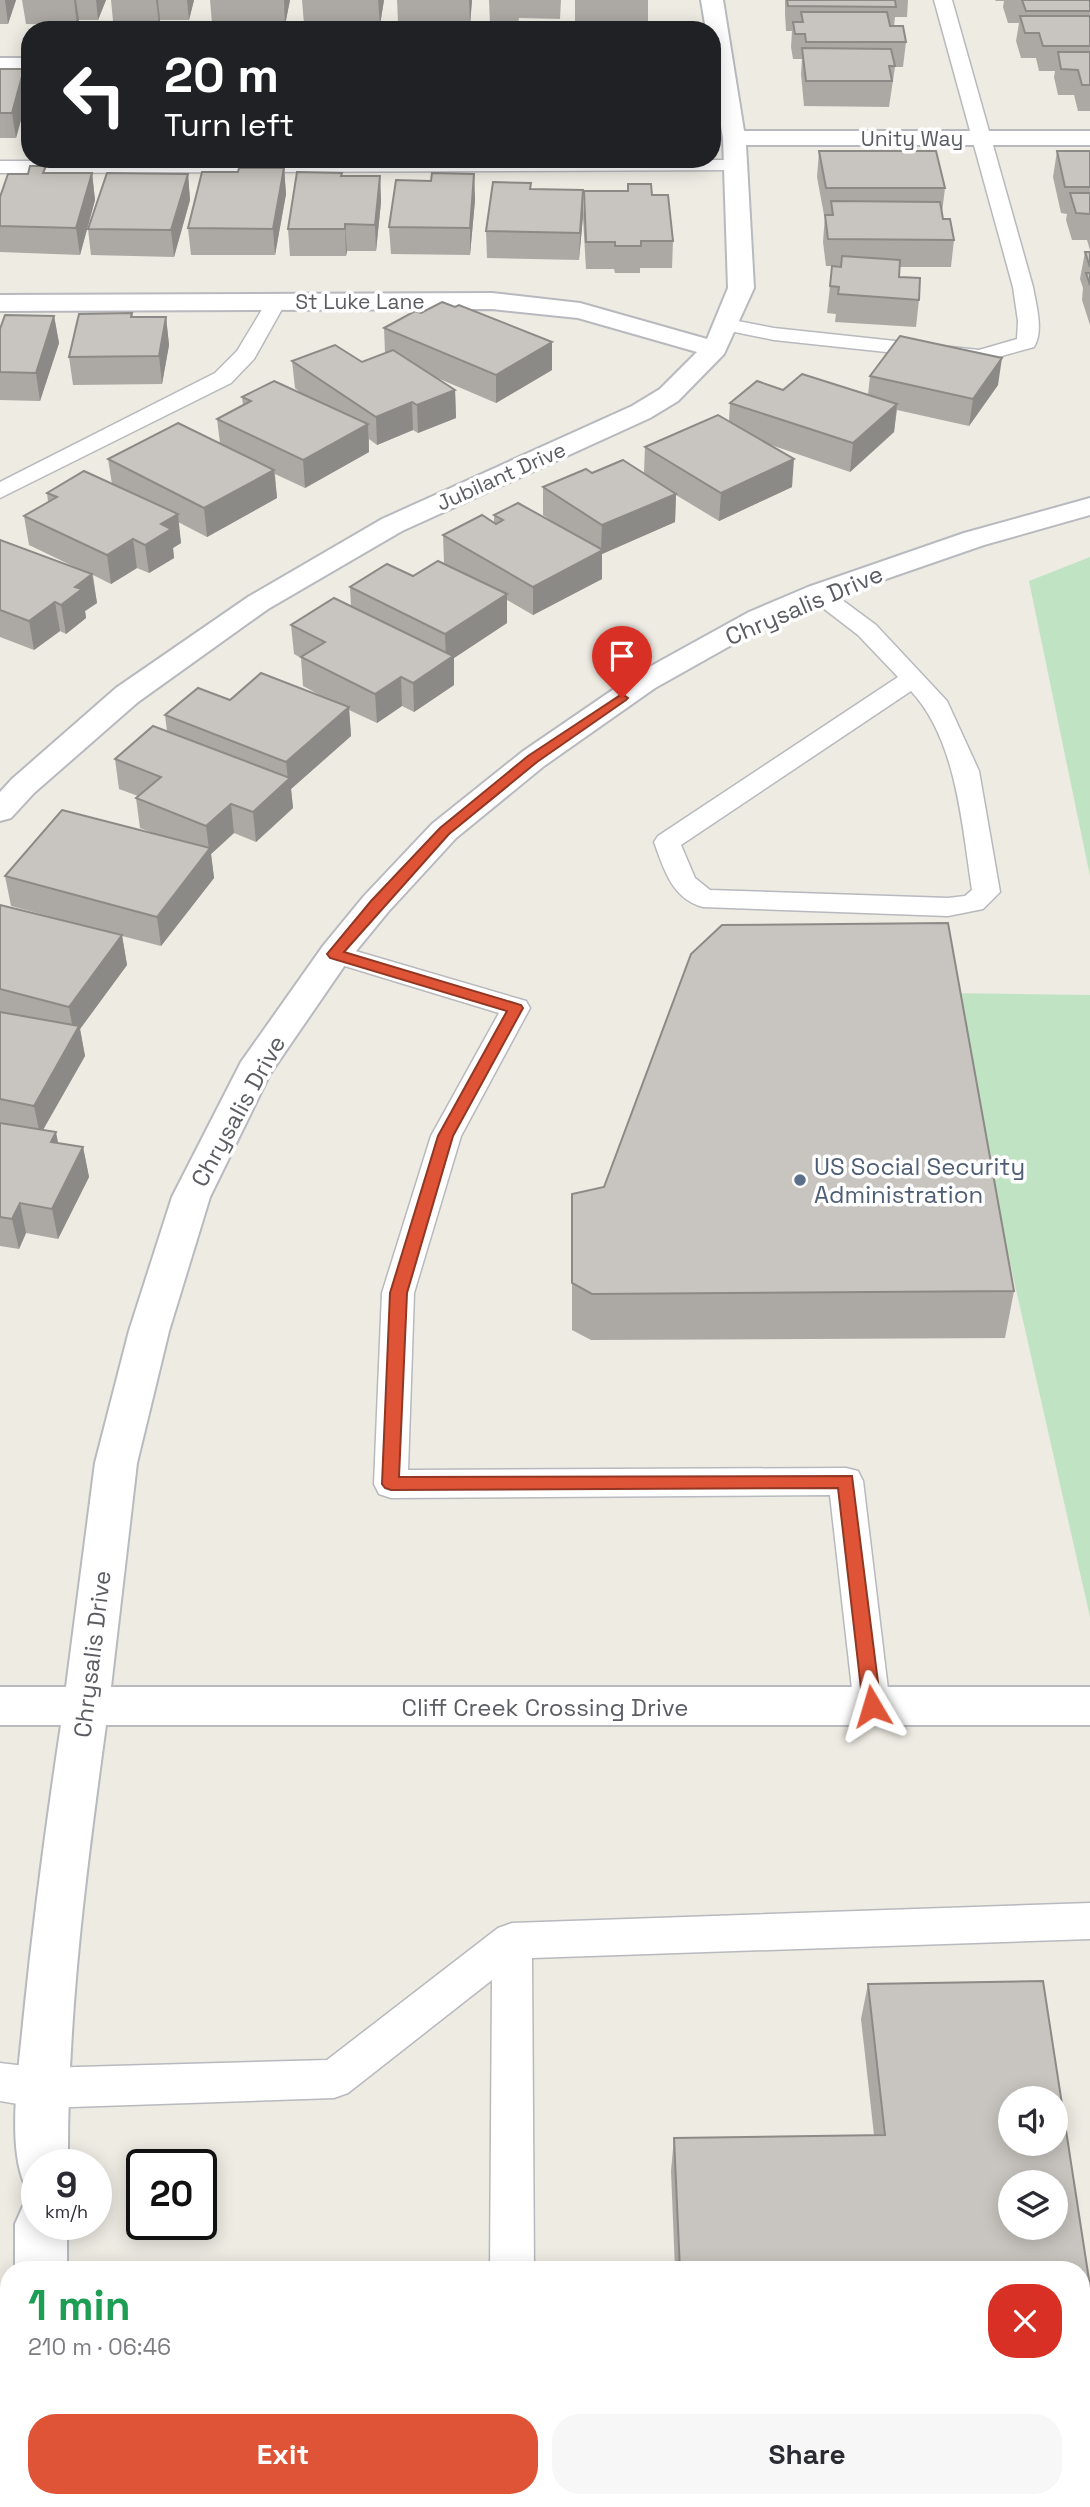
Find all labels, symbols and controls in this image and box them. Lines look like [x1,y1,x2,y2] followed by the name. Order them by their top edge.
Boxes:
[164,44,279,106] text: 20 m
[49,49,140,140] icon: left
[164,105,294,145] text: Turn left
[861,125,963,152] street label: Unity Way
[295,288,425,315] street label: St Luke Lane
[432,435,570,517] street label: Jubilant Drive
[720,558,888,652] street label: Chrysalis Drive
[592,626,652,698] pin
[603,637,641,675] icon: arrive
[184,1030,292,1192] street label: Chrysalis Drive
[814,1151,1025,1210] place label: US Social Security Administration
[792,1172,808,1188] marker: US Social Security Administration
[66,1569,118,1739] street label: Chrysalis Drive
[835,1669,909,1743] position arrow
[402,1692,688,1723] street label: Cliff Creek Crossing Drive
[998,2086,1068,2240] map controls
[998,2086,1068,2156] button: sound
[126,2149,217,2240] speed limit sign: 20
[56,2163,77,2207] text: 9
[998,2170,1068,2240] button: layers
[45,2200,88,2223] text: km/h
[28,2279,131,2332] text: 1 min
[988,2284,1062,2358] button: close
[28,2332,171,2362] text: 210 m · 06:46
[28,2414,538,2494] button: Exit
[552,2414,1062,2494] button: Share

